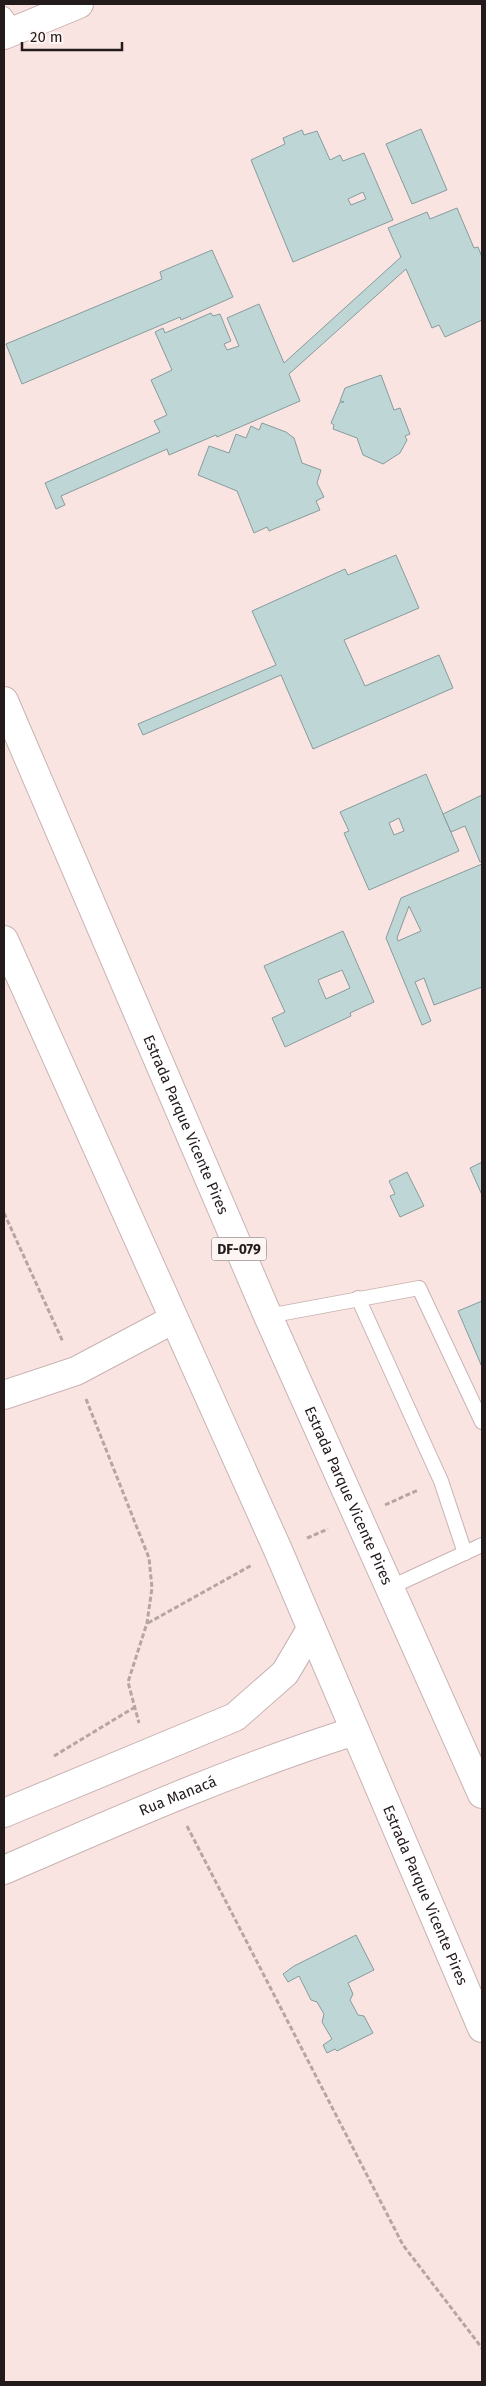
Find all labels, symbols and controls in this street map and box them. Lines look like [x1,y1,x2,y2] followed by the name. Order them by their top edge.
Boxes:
[22,20,122,52] scale bar
[30,28,63,46] text: 20 m
[139,1032,232,1217] street label: Estrada Parque Vicente Pires
[212,1238,266,1260] road number: DF-079
[301,1404,396,1588] street label: Estrada Parque Vicente Pires
[136,1772,219,1820] street label: Rua Manacá
[379,1803,472,1988] street label: Estrada Parque Vicente Pires

